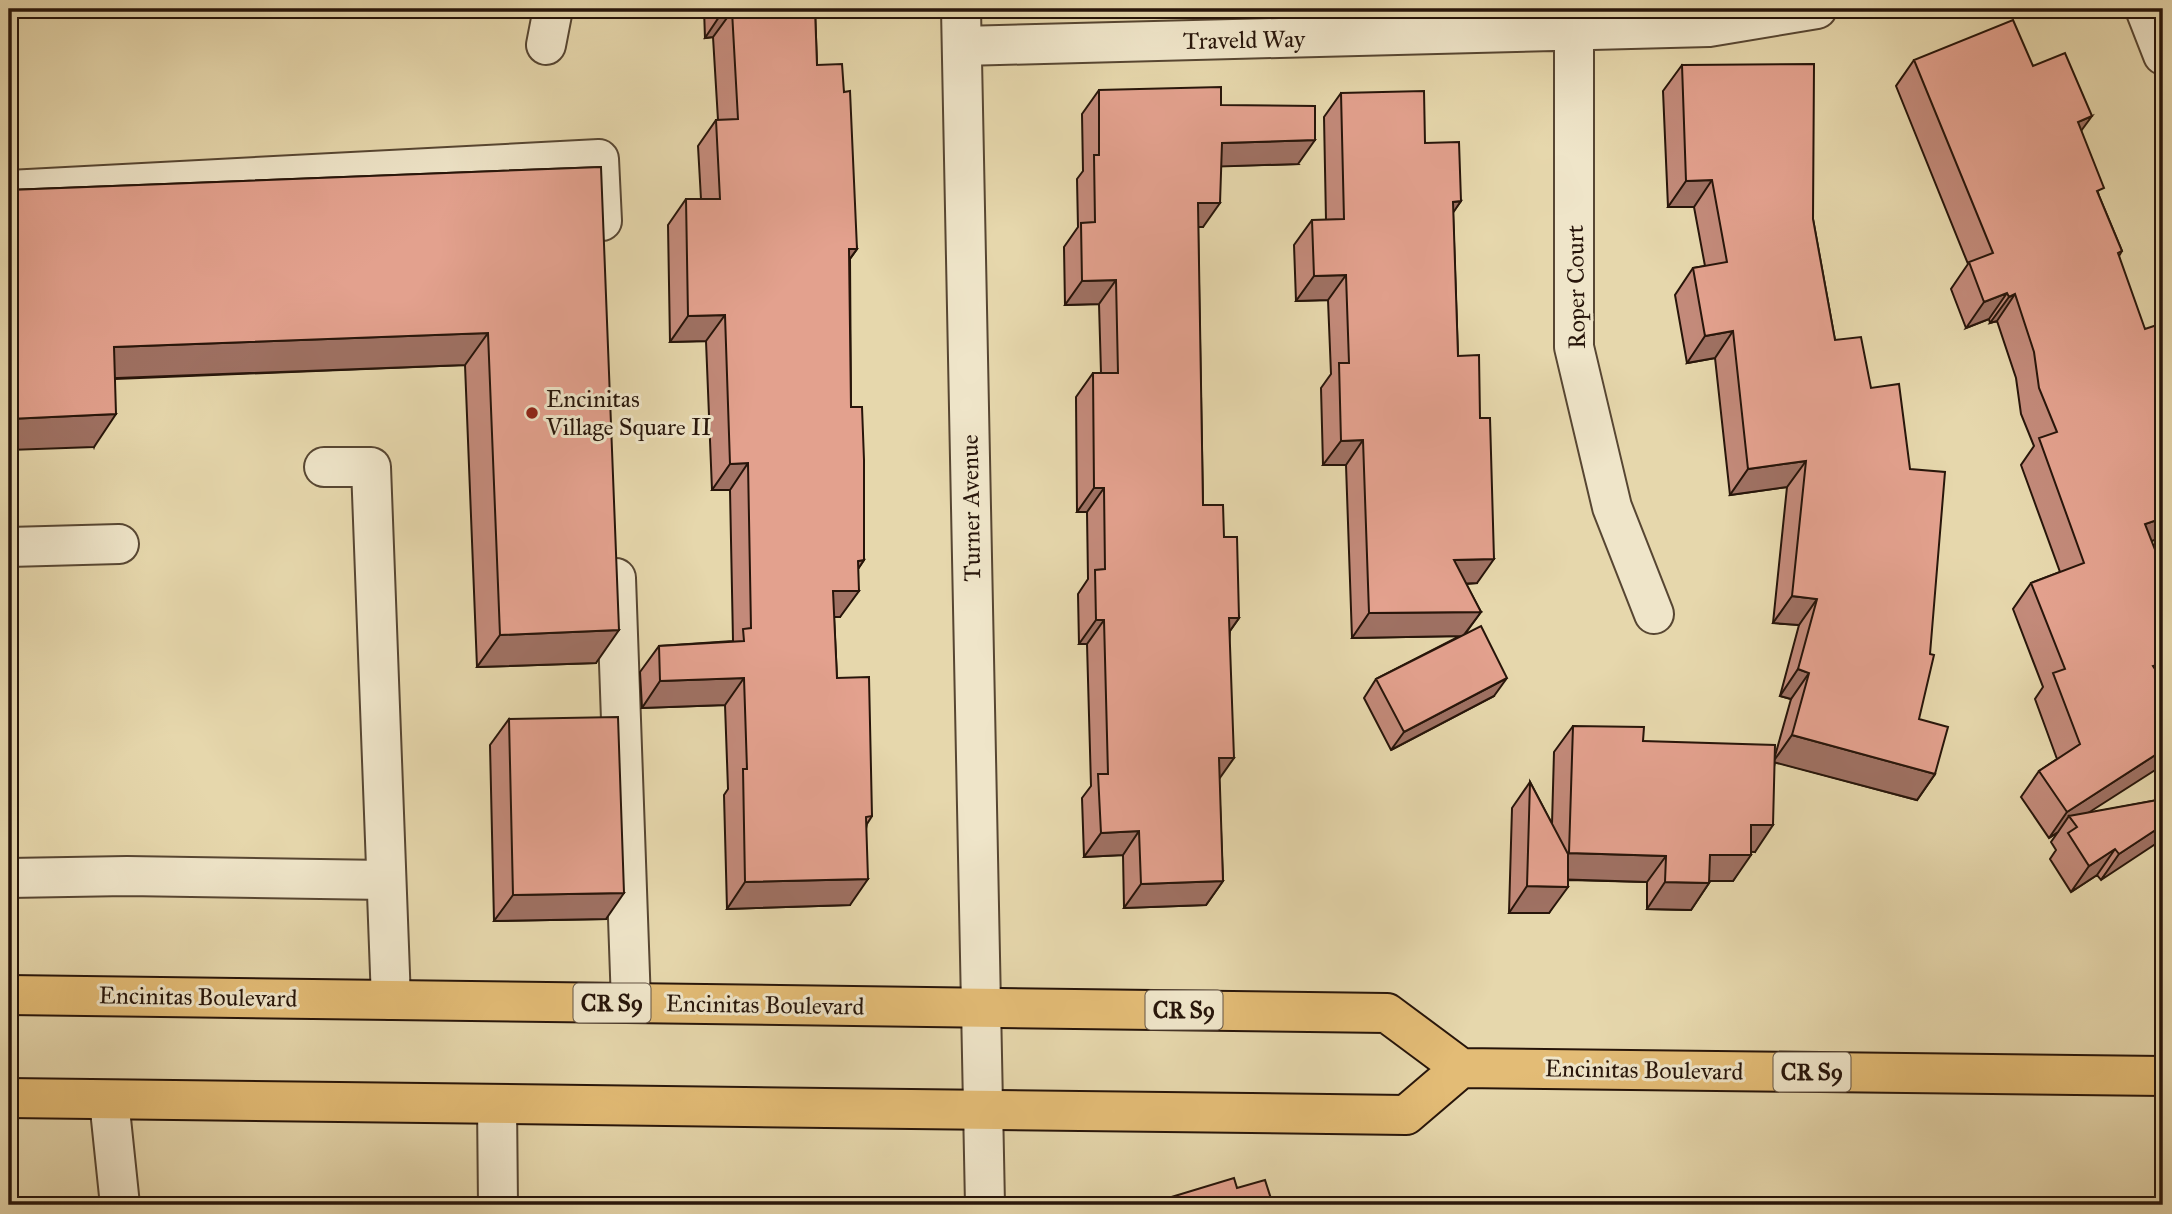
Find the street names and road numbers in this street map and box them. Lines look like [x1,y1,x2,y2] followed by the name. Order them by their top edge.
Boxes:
[1183,24,1306,56] street label: Traveld Way
[1560,224,1592,349] street label: Roper Court
[955,434,987,582] street label: Turner Avenue
[98,980,298,1014] street label: Encinitas Boulevard
[574,984,650,1022] road number: CR S9
[665,988,865,1022] street label: Encinitas Boulevard
[1146,990,1222,1030] road number: CR S9
[1773,1052,1850,1092] road number: CR S9
[1544,1053,1744,1087] street label: Encinitas Boulevard

